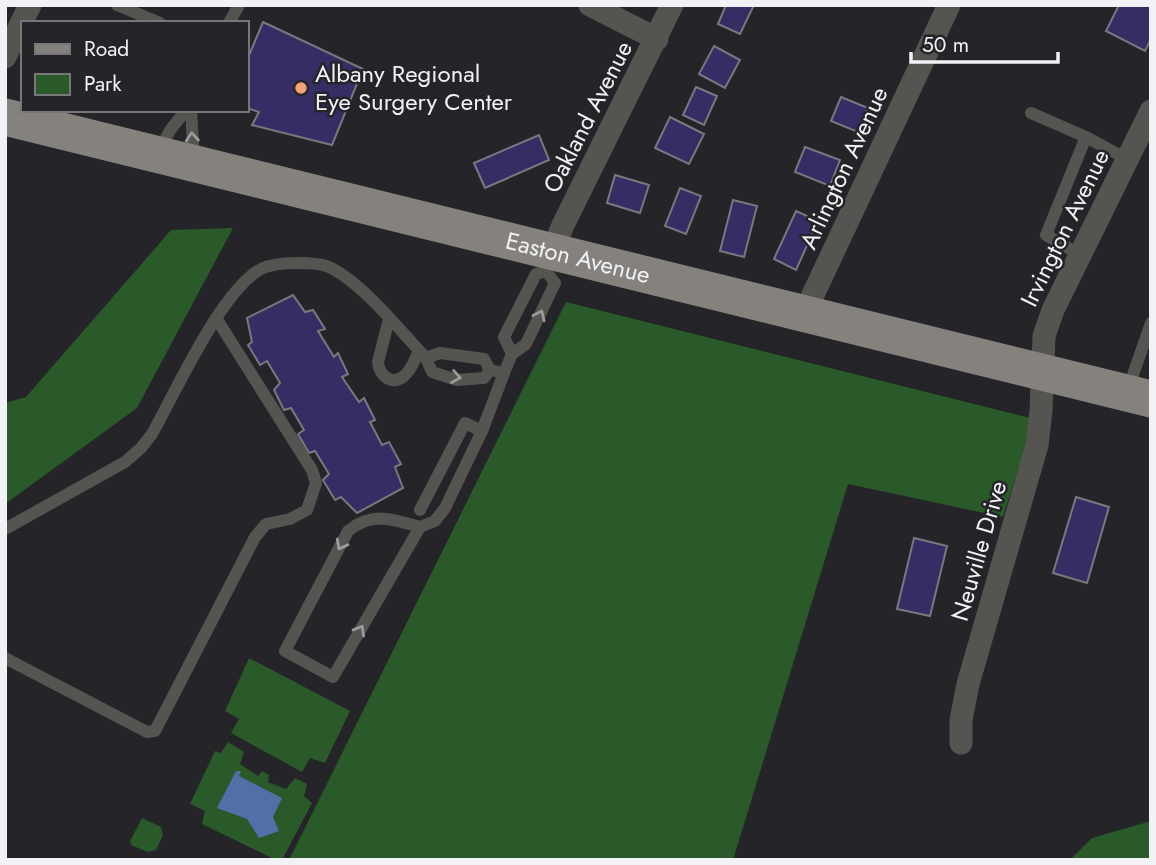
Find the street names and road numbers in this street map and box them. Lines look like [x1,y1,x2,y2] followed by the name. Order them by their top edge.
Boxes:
[534,35,641,199] street label: Oakland Avenue
[791,81,897,255] street label: Arlington Avenue
[1011,143,1118,312] street label: Irvington Avenue
[502,223,654,292] street label: Easton Avenue
[942,477,1015,625] street label: Neuville Drive

